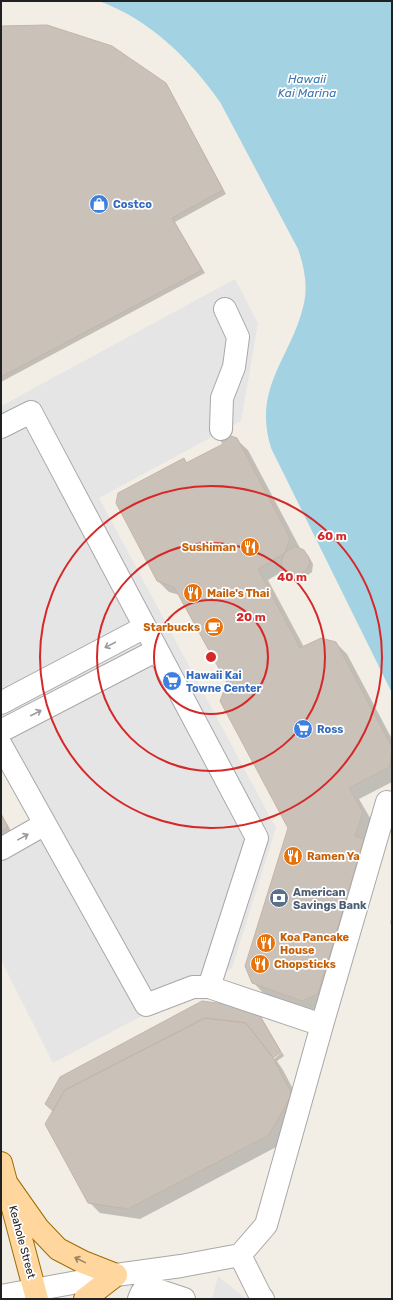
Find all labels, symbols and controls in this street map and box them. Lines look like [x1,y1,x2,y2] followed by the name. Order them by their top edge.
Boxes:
[278,72,336,100] water label: Hawaii Kai Marina
[88,193,110,215] shop icon: Costco
[113,198,152,211] place label: Costco
[317,529,347,543] text: 60 m
[239,536,261,558] restaurant icon: Sushiman
[182,541,236,554] place label: Sushiman
[277,570,307,584] text: 40 m
[182,582,204,604] restaurant icon: Maile's Thai
[207,587,269,600] place label: Maile's Thai
[236,610,266,624] text: 20 m
[203,616,225,638] cafe icon: Starbucks
[143,621,200,634] place label: Starbucks
[105,642,117,650] one-way arrow
[204,650,218,664] centre of rings
[186,669,262,695] place label: Hawaii Kai Towne Center
[161,670,183,692] supermarket icon: Hawaii Kai Towne Center
[29,708,41,716] one-way arrow
[292,718,314,740] supermarket icon: Ross
[317,723,343,736] place label: Ross
[17,832,29,840] one-way arrow
[282,845,304,867] restaurant icon: Ramen Ya
[307,850,360,863] place label: Ramen Ya
[293,886,367,912] place label: American Savings Bank
[268,887,290,909] bank icon: American Savings Bank
[280,931,350,957] place label: Koa Pancake House
[255,932,277,954] restaurant icon: Koa Pancake House
[249,953,271,975] restaurant icon: Chopsticks
[274,958,336,971] place label: Chopsticks
[6,1204,38,1281] street label: Keahole Street
[74,1256,86,1263] one-way arrow

